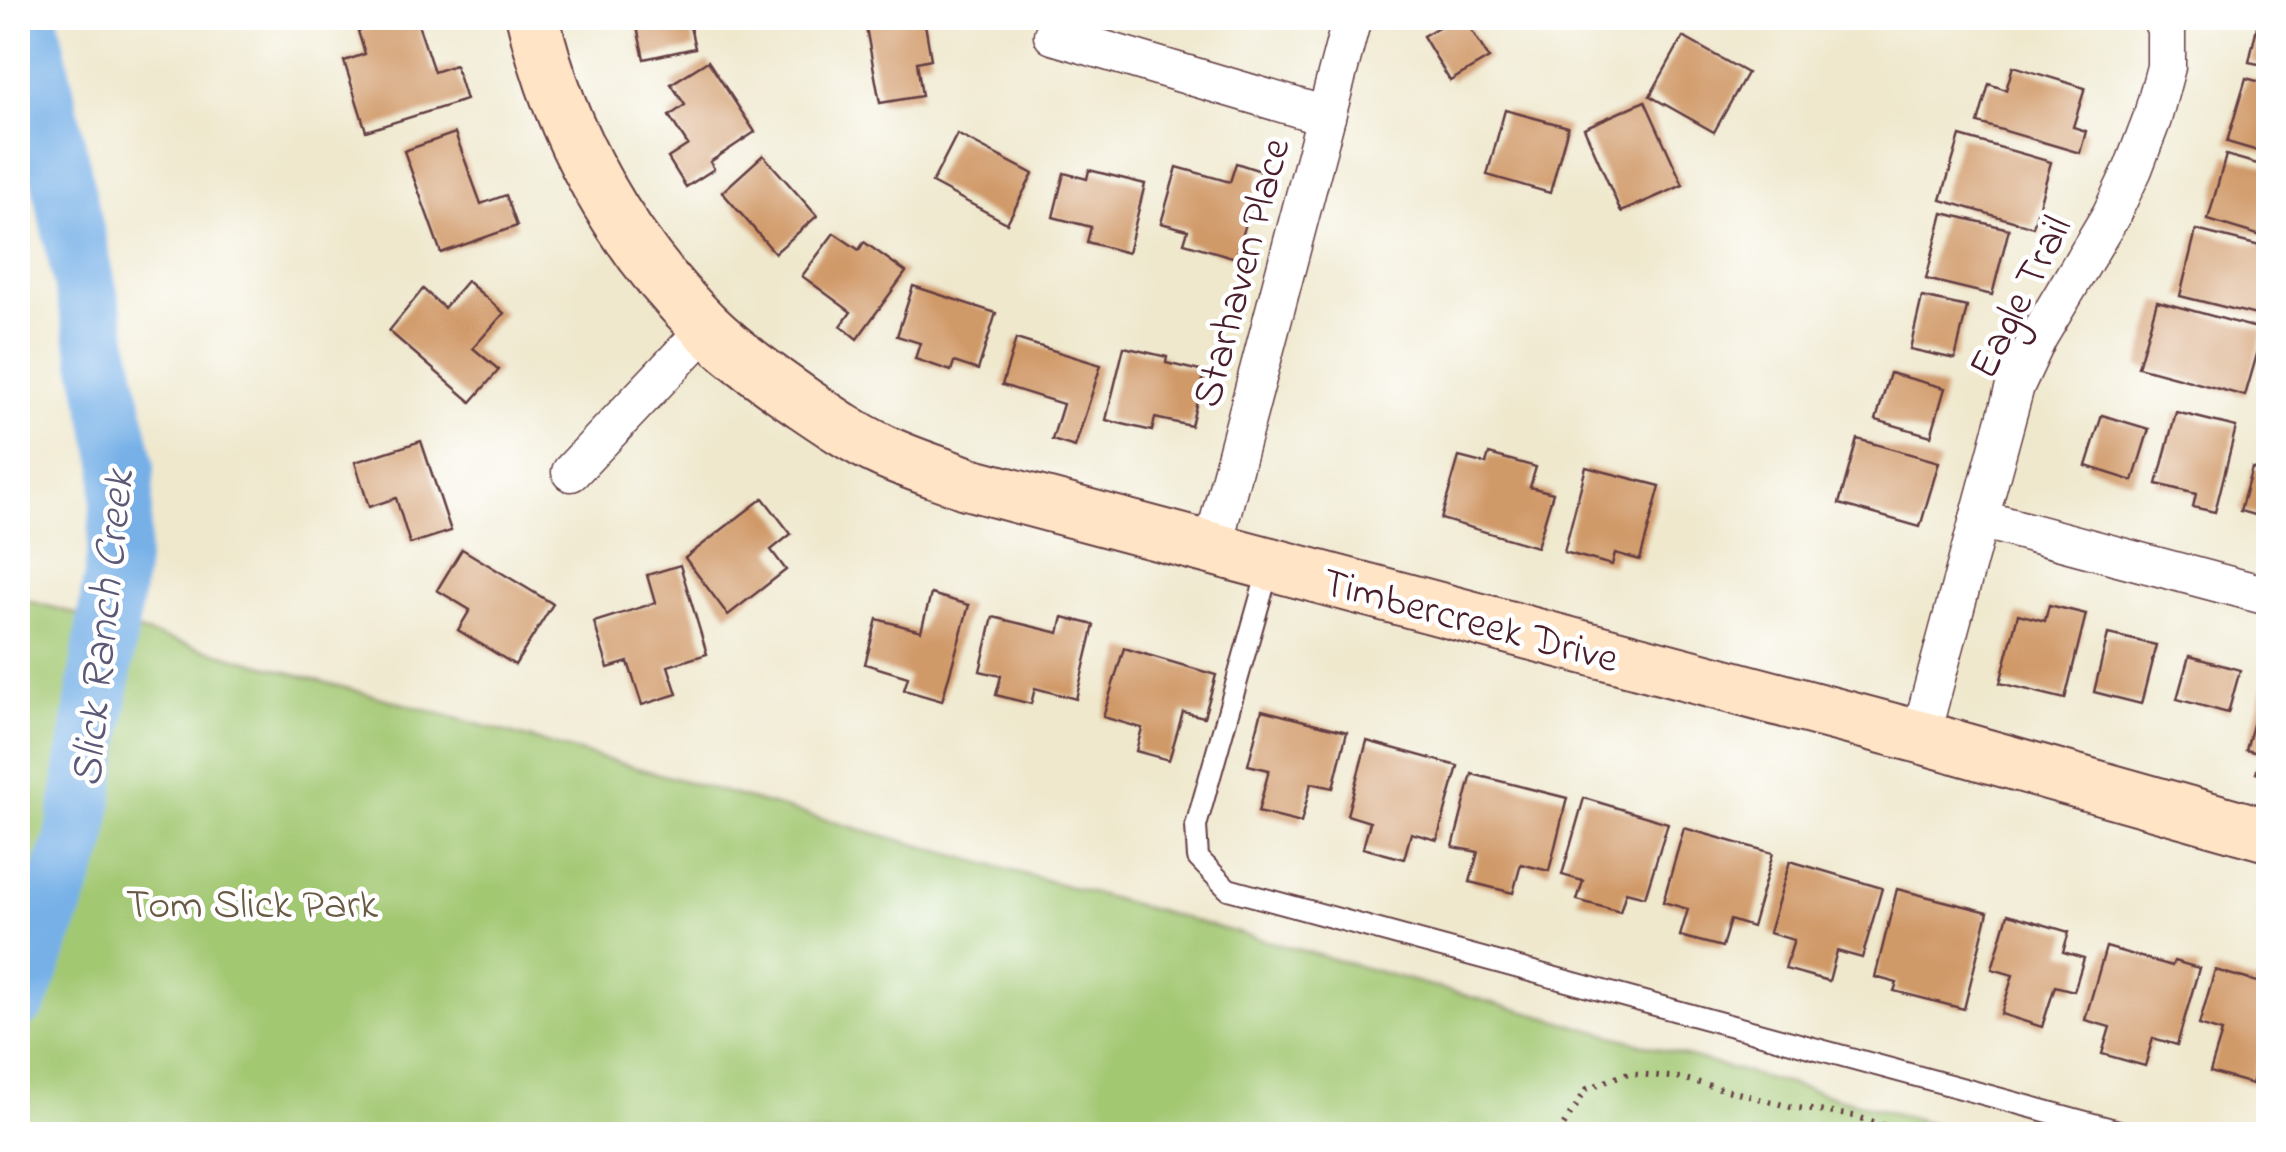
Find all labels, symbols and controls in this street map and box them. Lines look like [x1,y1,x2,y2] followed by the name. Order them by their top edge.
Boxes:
[1178,132,1309,414] street label: Starhaven Place
[1955,206,2089,390] street label: Eagle Trail
[56,465,155,790] water label: Slick Ranch Creek
[1315,554,1625,691] street label: Timbercreek Drive
[126,876,379,937] park label: Tom Slick Park

